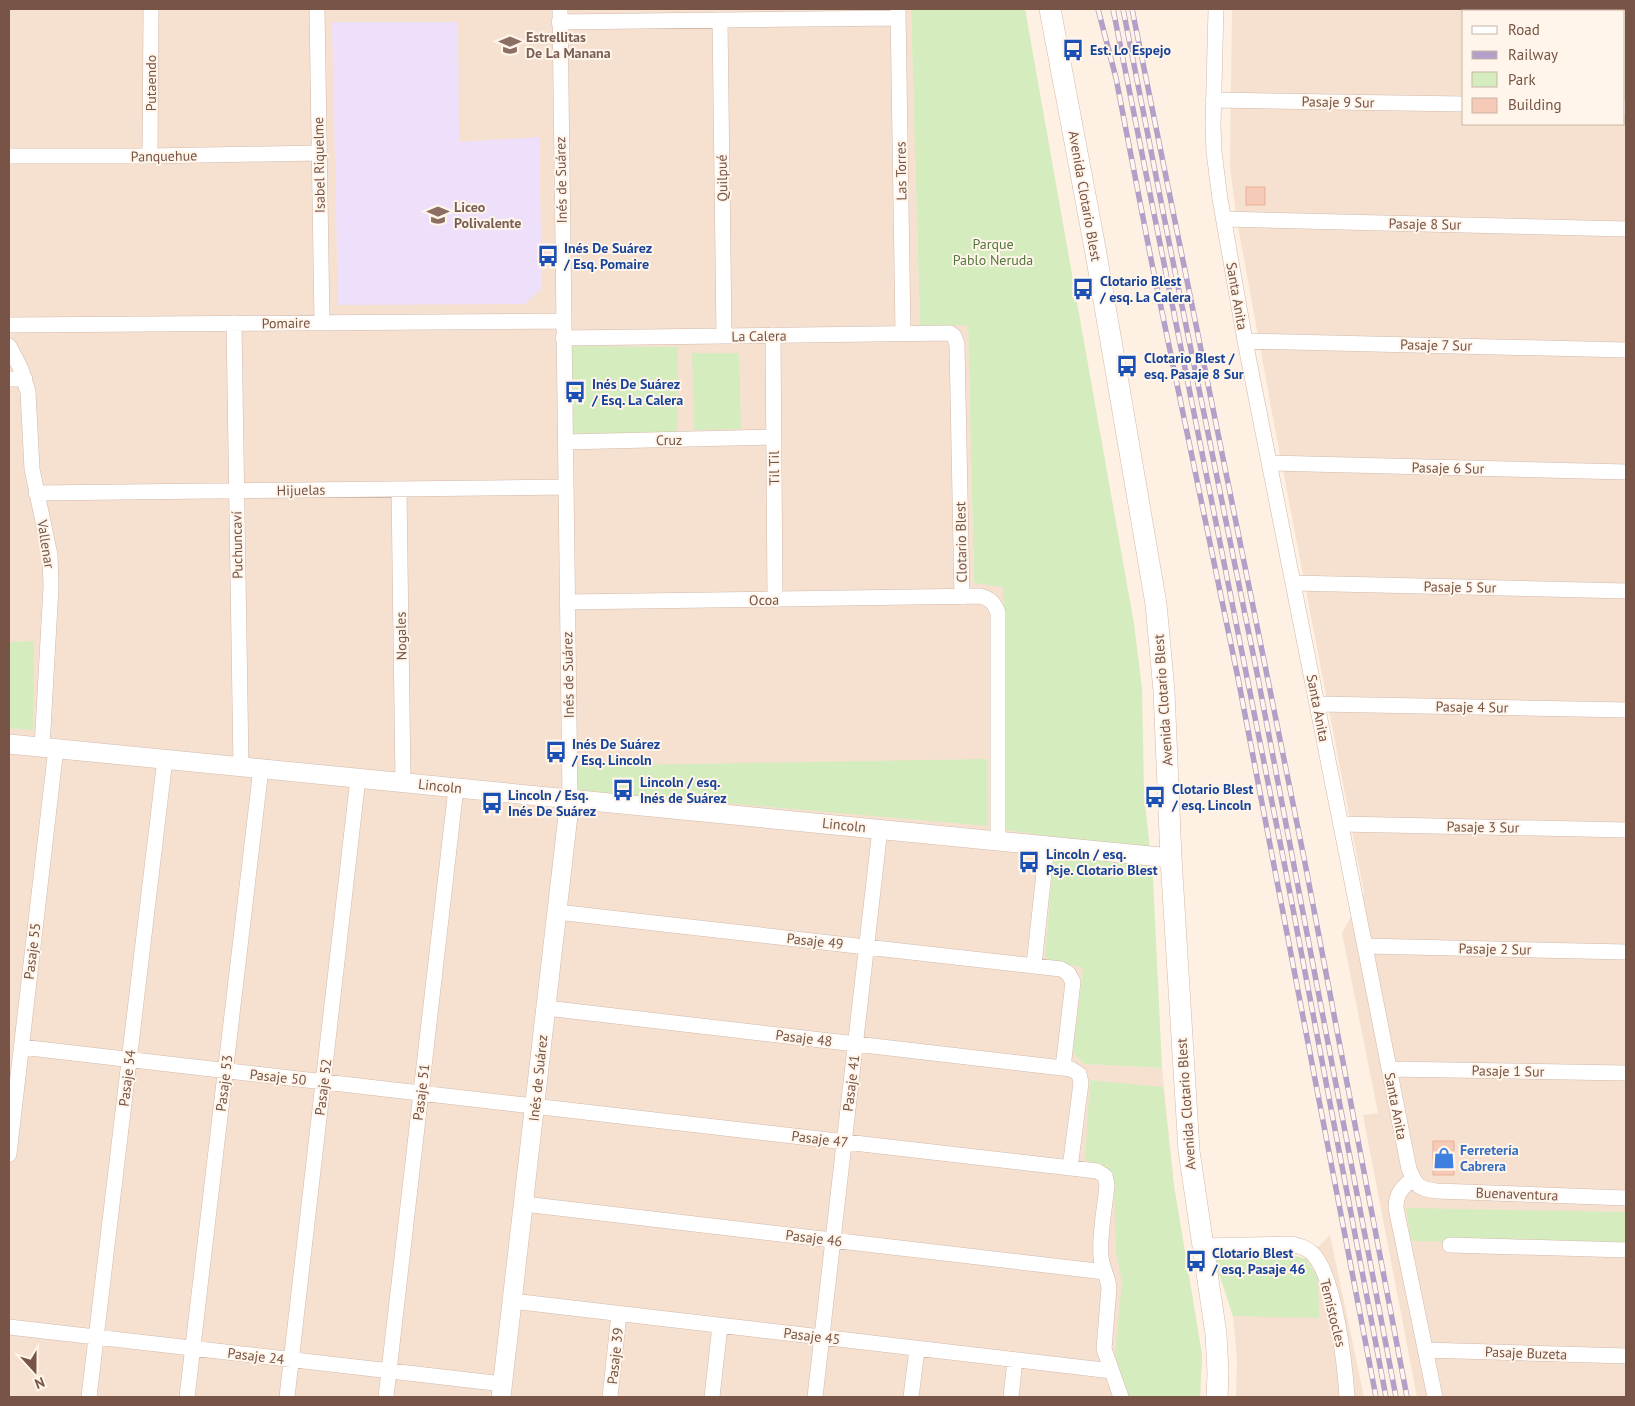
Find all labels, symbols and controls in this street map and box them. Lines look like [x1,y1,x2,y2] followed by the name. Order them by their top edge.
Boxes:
[1462,10,1625,125] legend
[1508,20,1540,39] text: Road
[526,28,611,62] place label: Estrellitas De La Manana
[497,32,523,58] school or university icon: Estrellitas De La Manana
[1060,37,1086,63] bus stop icon: Est. Lo Espejo
[1090,41,1172,59] place label: Est. Lo Espejo
[1508,45,1558,64] text: Railway
[142,55,160,111] street label: Putaendo
[1508,70,1536,89] text: Park
[1301,92,1375,112] street label: Pasaje 9 Sur
[1508,95,1562,114] text: Building
[309,117,329,213] street label: Isabel Riquelme
[1065,129,1105,263] street label: Avenida Clotario Blest
[551,136,571,224] street label: Inés de Suárez
[891,141,911,201] street label: Las Torres
[131,146,197,166] street label: Panquehue
[713,154,731,202] street label: Quilpué
[454,198,521,232] place label: Liceo Polivalente
[425,202,451,228] school or university icon: Liceo Polivalente
[1388,214,1462,234] street label: Pasaje 8 Sur
[953,235,1033,269] park label: Parque Pablo Neruda
[563,239,652,273] place label: Inés De Suárez / Esq. Pomaire
[535,243,561,269] bus stop icon: Inés De Suárez / Esq. Pomaire
[1222,261,1252,331] street label: Santa Anita
[1099,272,1191,306] place label: Clotario Blest / esq. La Calera
[1070,276,1096,302] bus stop icon: Clotario Blest / esq. La Calera
[261,314,311,332] street label: Pomaire
[731,327,787,345] street label: La Calera
[1400,335,1472,355] street label: Pasaje 7 Sur
[1144,349,1244,383] place label: Clotario Blest / esq. Pasaje 8 Sur
[1114,353,1140,379] bus stop icon: Clotario Blest / esq. Pasaje 8 Sur
[591,375,683,409] place label: Inés De Suárez / Esq. La Calera
[562,379,588,405] bus stop icon: Inés De Suárez / Esq. La Calera
[656,431,682,449] street label: Cruz
[765,451,783,485] street label: Til Til
[1411,458,1485,478] street label: Pasaje 6 Sur
[277,481,325,499] street label: Hijuelas
[951,501,971,583] street label: Clotario Blest
[227,511,247,579] street label: Puchuncaví
[33,517,59,570] street label: Vallenar
[1423,577,1497,597] street label: Pasaje 5 Sur
[749,591,779,609] street label: Ocoa
[392,612,410,660] street label: Nogales
[558,631,578,719] street label: Inés de Suárez
[1149,633,1177,767] street label: Avenida Clotario Blest
[1303,673,1333,743] street label: Santa Anita
[1435,697,1509,717] street label: Pasaje 4 Sur
[571,735,660,769] place label: Inés De Suárez / Esq. Lincoln
[543,739,569,765] bus stop icon: Inés De Suárez / Esq. Lincoln
[640,773,727,807] place label: Lincoln / esq. Inés de Suárez
[417,775,463,797] street label: Lincoln
[610,777,636,803] bus stop icon: Lincoln / esq. Inés de Suárez
[1171,780,1253,814] place label: Clotario Blest / esq. Lincoln
[1142,784,1168,810] bus stop icon: Clotario Blest / esq. Lincoln
[508,786,596,820] place label: Lincoln / Esq. Inés De Suárez
[479,790,505,816] bus stop icon: Lincoln / Esq. Inés De Suárez
[821,814,867,836] street label: Lincoln
[1446,817,1520,837] street label: Pasaje 3 Sur
[1046,845,1158,879] place label: Lincoln / esq. Psje. Clotario Blest
[1016,849,1042,875] bus stop icon: Lincoln / esq. Psje. Clotario Blest
[20,922,44,980] street label: Pasaje 55
[786,929,844,953] street label: Pasaje 49
[1458,939,1532,959] street label: Pasaje 2 Sur
[775,1026,833,1050] street label: Pasaje 48
[525,1034,551,1122] street label: Inés de Suárez
[1172,1037,1200,1171] street label: Avenida Clotario Blest
[115,1048,139,1107] street label: Pasaje 54
[212,1054,236,1112] street label: Pasaje 53
[839,1054,863,1112] street label: Pasaje 41
[311,1058,335,1116] street label: Pasaje 52
[1471,1061,1545,1081] street label: Pasaje 1 Sur
[409,1063,433,1121] street label: Pasaje 51
[249,1065,308,1089] street label: Pasaje 50
[1381,1071,1411,1141] street label: Santa Anita
[791,1127,849,1151] street label: Pasaje 47
[1460,1141,1519,1175] place label: Ferretería Cabrera
[1431,1145,1457,1171] shop icon: Ferretería Cabrera
[1475,1184,1559,1204] street label: Buenaventura
[785,1226,843,1250] street label: Pasaje 46
[1211,1244,1306,1278] place label: Clotario Blest / esq. Pasaje 46
[1183,1248,1209,1274] bus stop icon: Clotario Blest / esq. Pasaje 46
[1316,1277,1350,1349] street label: Temístocles
[783,1324,841,1348] street label: Pasaje 45
[603,1327,627,1385] street label: Pasaje 39
[1485,1343,1567,1363] street label: Pasaje Buzeta
[227,1344,286,1368] street label: Pasaje 24
[10,1346,60,1396] north arrow
[32,1373,47,1393] text: N

